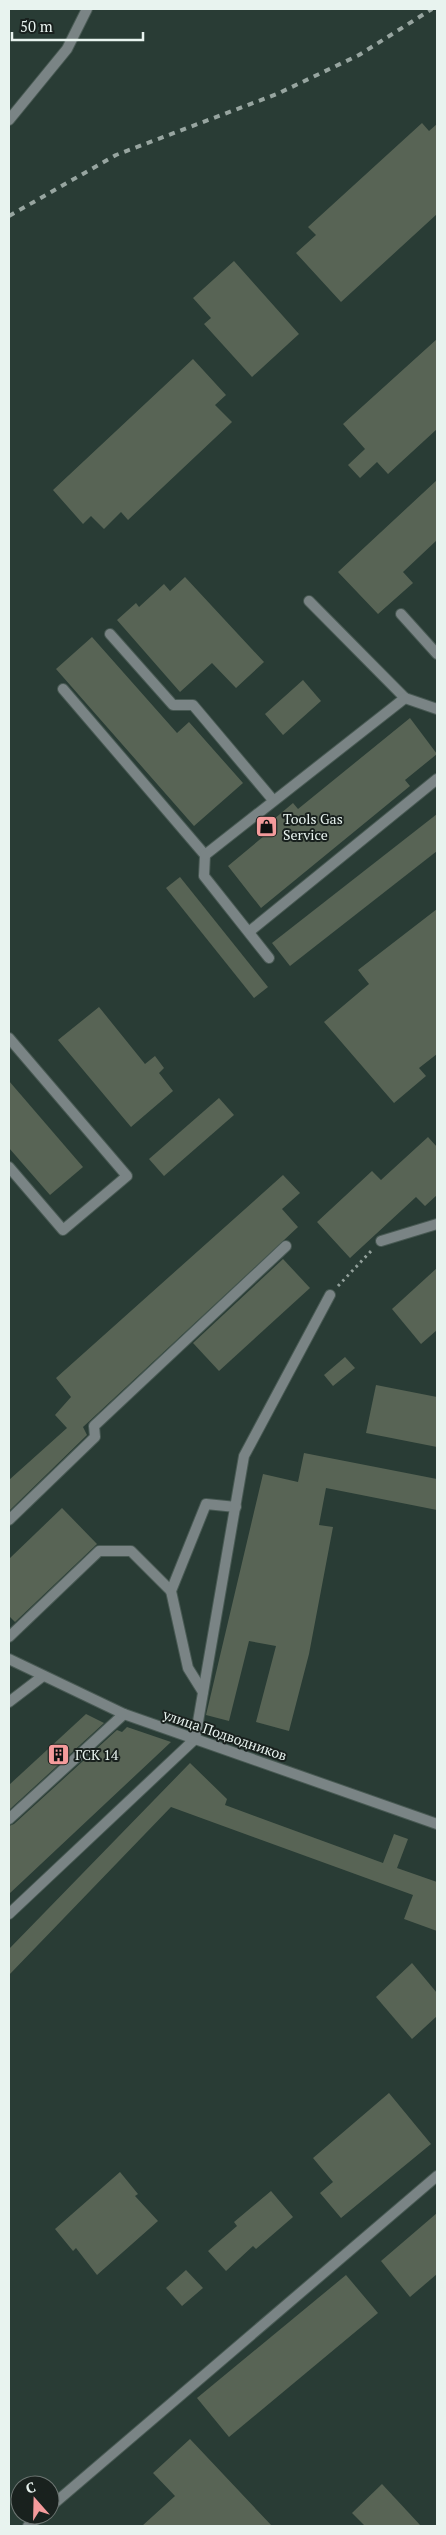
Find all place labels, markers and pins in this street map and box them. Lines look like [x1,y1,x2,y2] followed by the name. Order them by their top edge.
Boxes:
[283,809,343,844] place label: Tools Gas Service
[255,815,279,839] shop icon: Tools Gas Service
[47,1743,71,1767] building icon: ГСК 14
[75,1745,119,1764] place label: ГСК 14

